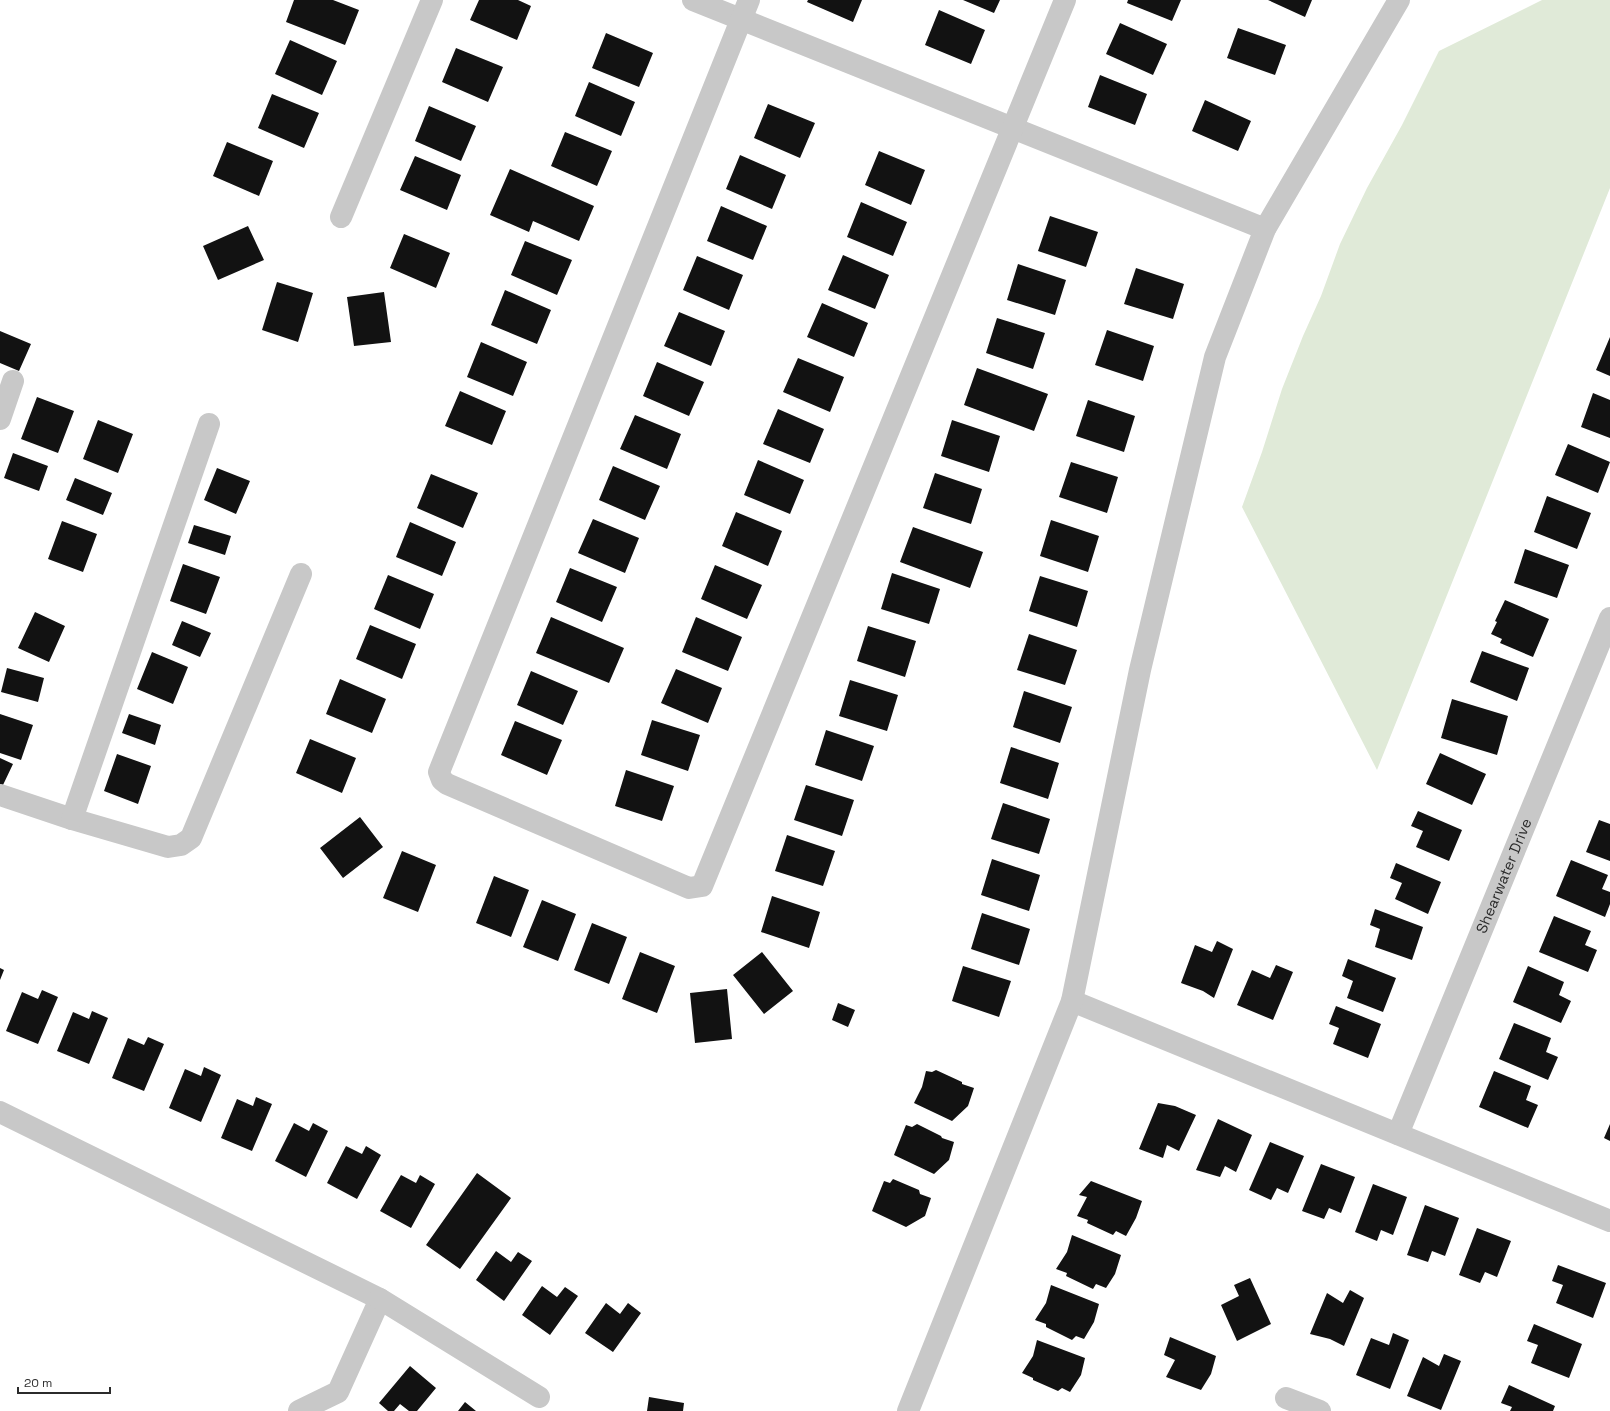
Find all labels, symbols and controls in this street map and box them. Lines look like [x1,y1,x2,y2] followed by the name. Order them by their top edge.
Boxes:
[1471,815,1536,936] street label: Shearwater Drive
[18,1369,110,1395] scale bar
[24,1375,52,1391] text: 20 m

